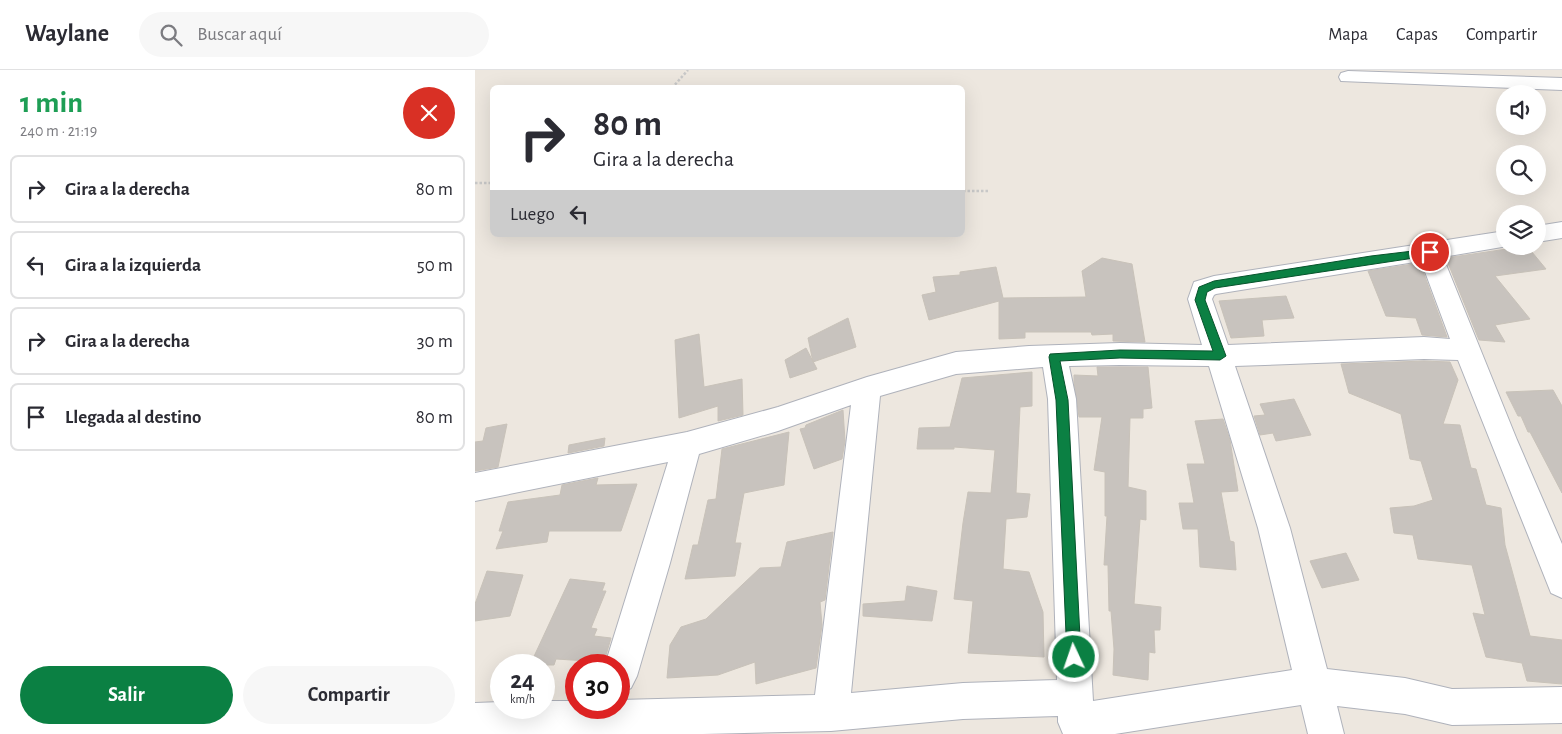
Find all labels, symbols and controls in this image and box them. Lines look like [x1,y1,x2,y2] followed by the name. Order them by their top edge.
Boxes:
[139,12,489,57] search box
[157,21,185,49] icon: search
[25,22,109,46] text: Waylane
[197,25,282,44] text: Buscar aquí
[1328,26,1368,44] text: Mapa
[1396,26,1438,44] text: Capas
[1466,26,1537,44] text: Compartir
[1496,85,1546,255] map controls
[1496,85,1546,135] button: sound
[403,87,455,139] button: close
[20,88,83,118] text: 1 min
[510,105,575,170] icon: right
[593,107,662,142] text: 80 m
[20,123,97,139] text: 240 m · 21:19
[1496,145,1546,195] button: search
[593,148,734,170] text: Gira a la derecha
[22,175,50,203] icon: right
[65,180,190,199] text: Gira a la derecha
[416,180,453,199] text: 80 m
[565,200,593,228] icon: left
[510,205,555,224] text: Luego
[1496,205,1546,255] button: layers
[1409,231,1451,273] pin
[1416,238,1444,266] icon: arrive
[22,251,50,279] icon: left
[65,256,201,275] text: Gira a la izquierda
[417,256,453,275] text: 50 m
[22,327,50,355] icon: right
[65,332,190,351] text: Gira a la derecha
[417,332,453,351] text: 30 m
[22,403,50,431] icon: arrive
[65,408,202,427] text: Llegada al destino
[416,408,453,427] text: 80 m
[1047,630,1099,682] position arrow
[565,654,630,719] speed limit sign: 30
[20,666,233,724] button: Salir
[243,666,455,724] button: Compartir
[510,668,535,693] text: 24
[510,693,535,705] text: km/h

